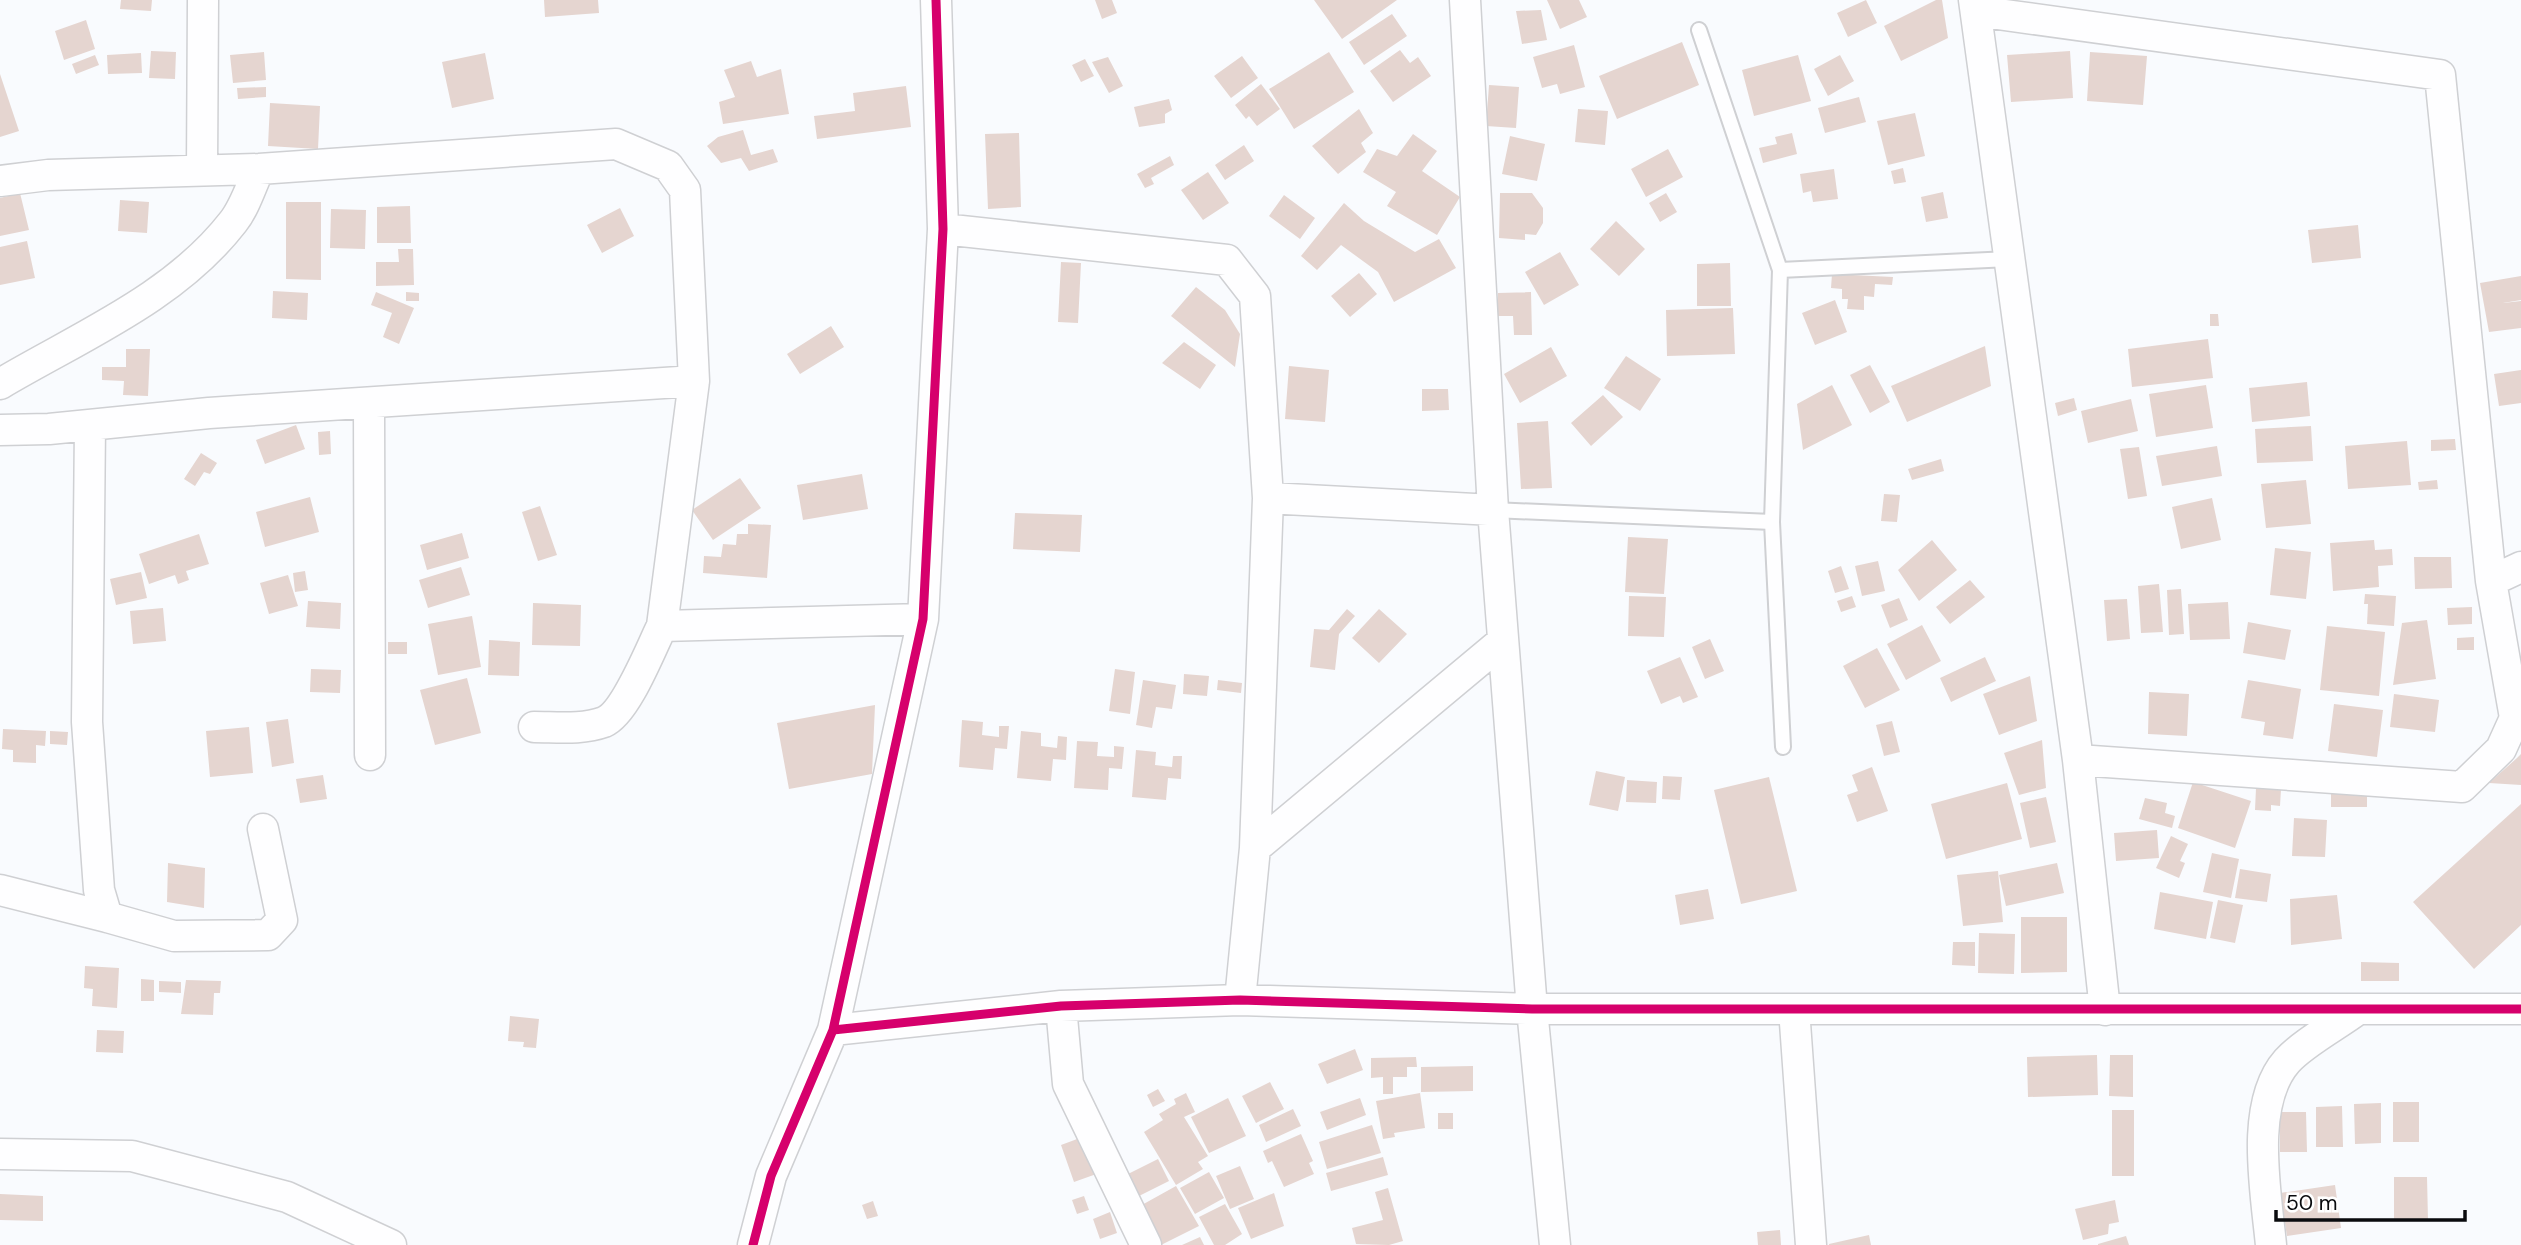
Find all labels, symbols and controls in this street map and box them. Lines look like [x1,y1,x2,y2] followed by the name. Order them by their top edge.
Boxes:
[2276,1178,2465,1222] scale bar
[2286,1189,2337,1217] text: 50 m

